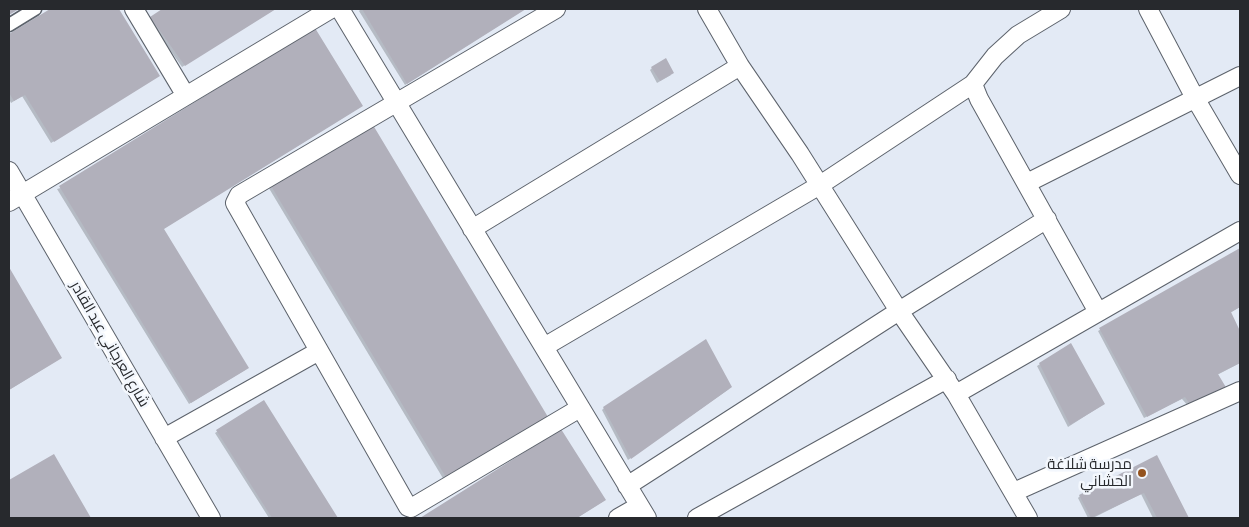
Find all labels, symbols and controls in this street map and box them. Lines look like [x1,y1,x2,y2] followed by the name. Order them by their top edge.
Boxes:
[67,278,153,410] street label: شارع العرجاني عبد القادر
[1047,455,1132,490] place label: مدرسة شلاغة الحشاني
[1136,467,1148,479] marker: مدرسة شلاغة الحشاني

